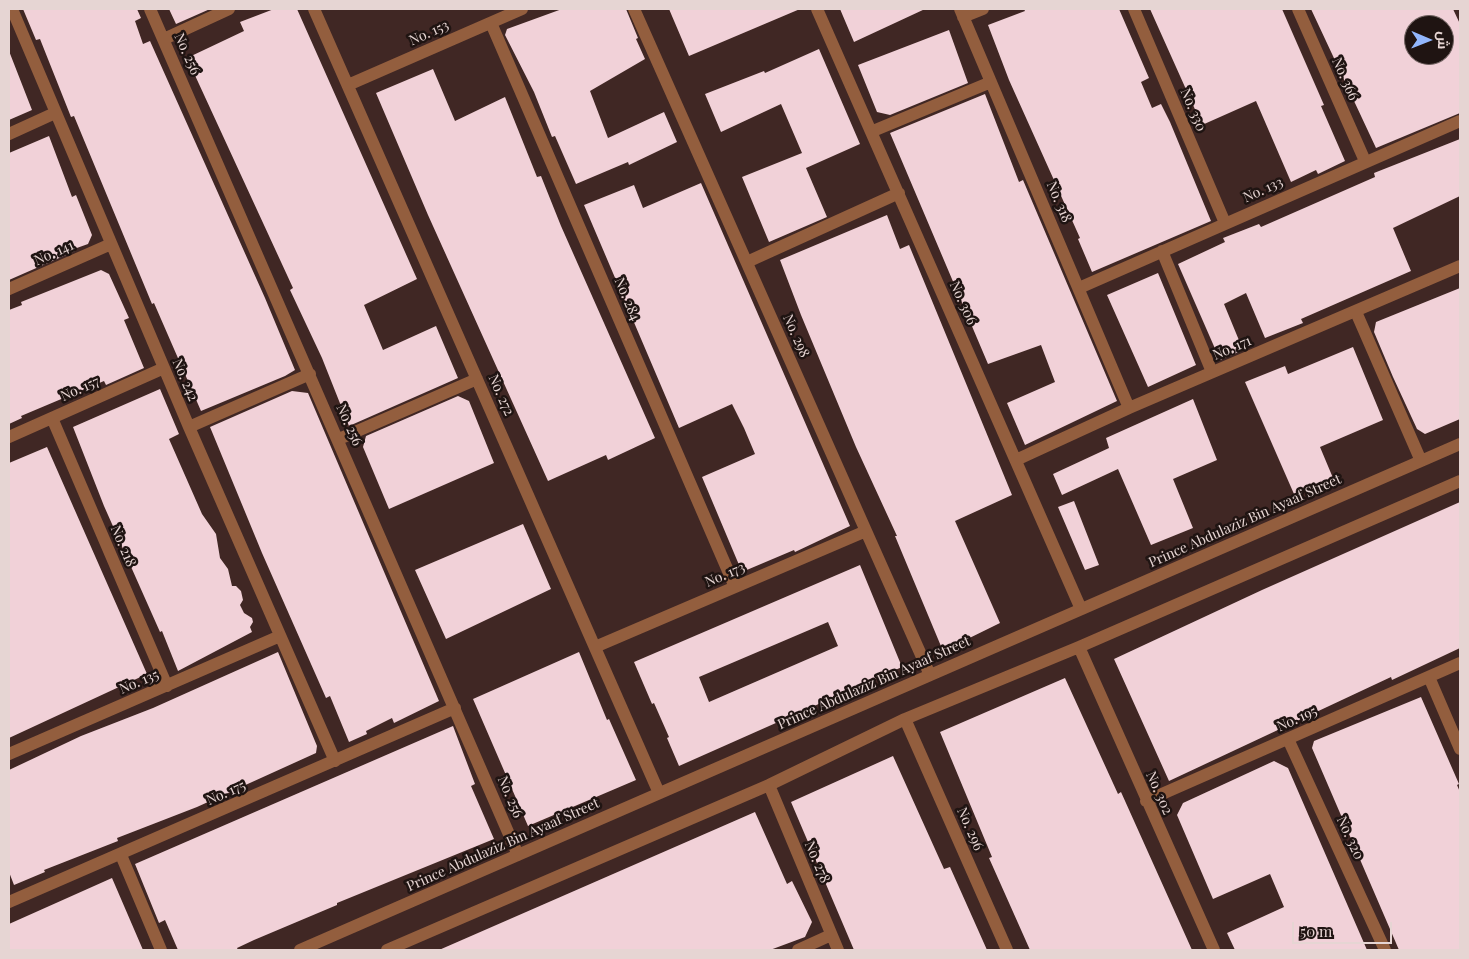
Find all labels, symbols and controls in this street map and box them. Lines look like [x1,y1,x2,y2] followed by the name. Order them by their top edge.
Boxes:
[1404,15,1454,65] north arrow
[407,17,451,49] street label: No. 153
[170,30,204,78] street label: No. 256
[1434,31,1453,49] text: ش
[1328,55,1362,103] street label: No. 366
[1176,86,1210,134] street label: No. 330
[1240,174,1286,206] street label: No. 133
[1043,179,1075,225] street label: No. 318
[32,237,76,269] street label: No. 141
[610,275,644,323] street label: No. 284
[946,278,980,328] street label: No. 306
[779,312,813,360] street label: No. 298
[1210,332,1254,364] street label: No. 171
[169,356,201,404] street label: No. 242
[484,372,518,418] street label: No. 272
[58,373,102,405] street label: No. 157
[332,401,366,449] street label: No. 256
[1146,471,1344,571] street label: Prince Abdulaziz Bin Ayaaf Street
[107,523,139,569] street label: No. 218
[703,559,747,591] street label: No. 173
[775,633,973,733] street label: Prince Abdulaziz Bin Ayaaf Street
[117,666,161,698] street label: No. 135
[1274,703,1320,735] street label: No. 195
[1142,769,1176,817] street label: No. 302
[494,773,526,821] street label: No. 256
[204,777,248,809] street label: No. 175
[404,795,602,895] street label: Prince Abdulaziz Bin Ayaaf Street
[953,805,987,853] street label: No. 296
[1333,814,1367,862] street label: No. 320
[801,838,833,886] street label: No. 278
[1294,912,1394,944] scale bar
[1300,921,1332,941] text: 50 m

